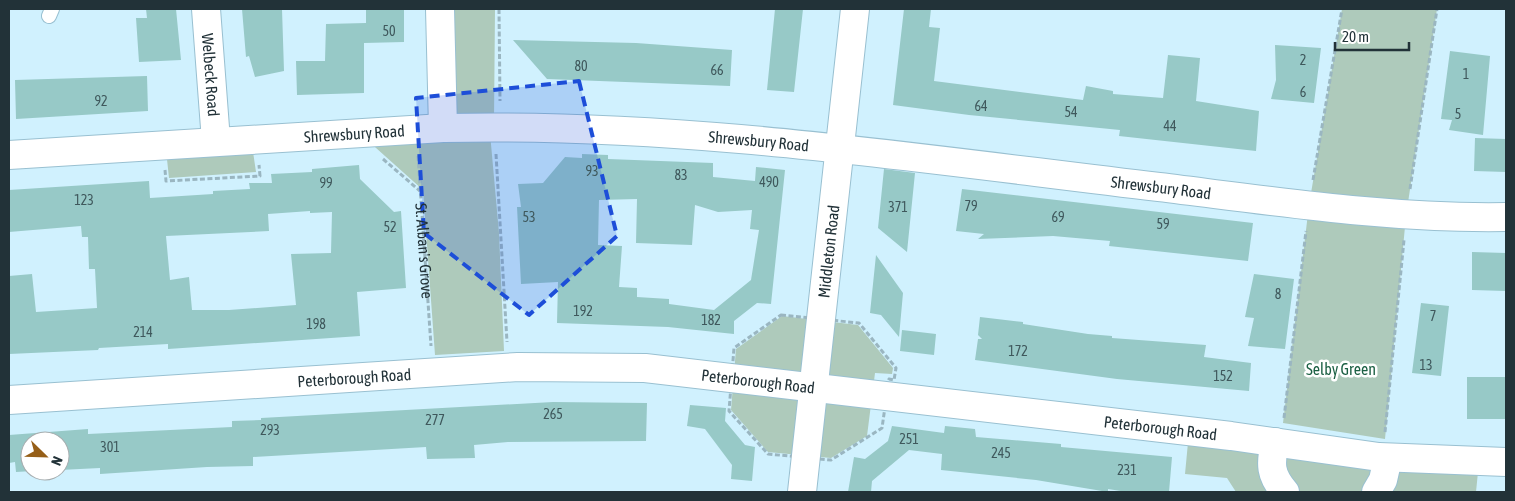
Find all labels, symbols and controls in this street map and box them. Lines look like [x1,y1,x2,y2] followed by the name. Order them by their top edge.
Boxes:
[1335,20,1409,52] scale bar
[382,23,396,39] house number: 50
[1342,28,1369,45] text: 20 m
[199,33,223,117] street label: Welbeck Road
[1300,52,1306,68] house number: 2
[574,58,588,74] house number: 80
[710,62,724,78] house number: 66
[1463,66,1469,82] house number: 1
[1300,84,1307,100] house number: 6
[94,93,108,109] house number: 92
[974,98,988,114] house number: 64
[1064,104,1078,120] house number: 54
[1455,106,1461,122] house number: 5
[1163,118,1177,134] house number: 44
[303,121,405,146] street label: Shrewsbury Road
[708,127,810,154] street label: Shrewsbury Road
[585,163,599,179] house number: 93
[674,167,688,183] house number: 83
[1110,172,1212,202] street label: Shrewsbury Road
[759,174,779,190] house number: 490
[319,175,333,191] house number: 99
[74,192,94,208] house number: 123
[964,198,978,214] house number: 79
[888,199,908,215] house number: 371
[412,202,437,299] street label: St. Alban's Grove
[814,204,842,299] street label: Middleton Road
[522,209,536,225] house number: 53
[1051,209,1065,225] house number: 69
[1156,216,1170,232] house number: 59
[383,219,397,235] house number: 52
[1275,286,1282,302] house number: 8
[573,303,593,319] house number: 192
[1430,308,1436,324] house number: 7
[701,312,721,328] house number: 182
[306,316,326,332] house number: 198
[133,324,153,340] house number: 214
[1008,343,1028,359] house number: 172
[1419,357,1433,373] house number: 13
[1306,360,1376,379] park label: Selby Green
[297,365,412,390] street label: Peterborough Road
[701,366,816,397] street label: Peterborough Road
[1213,368,1233,384] house number: 152
[543,406,563,422] house number: 265
[425,412,445,428] house number: 277
[1103,412,1218,443] street label: Peterborough Road
[260,422,280,438] house number: 293
[20,431,70,481] north arrow
[899,431,919,447] house number: 251
[100,439,120,455] house number: 301
[991,445,1011,461] house number: 245
[48,454,66,468] text: N
[1117,462,1137,478] house number: 231

